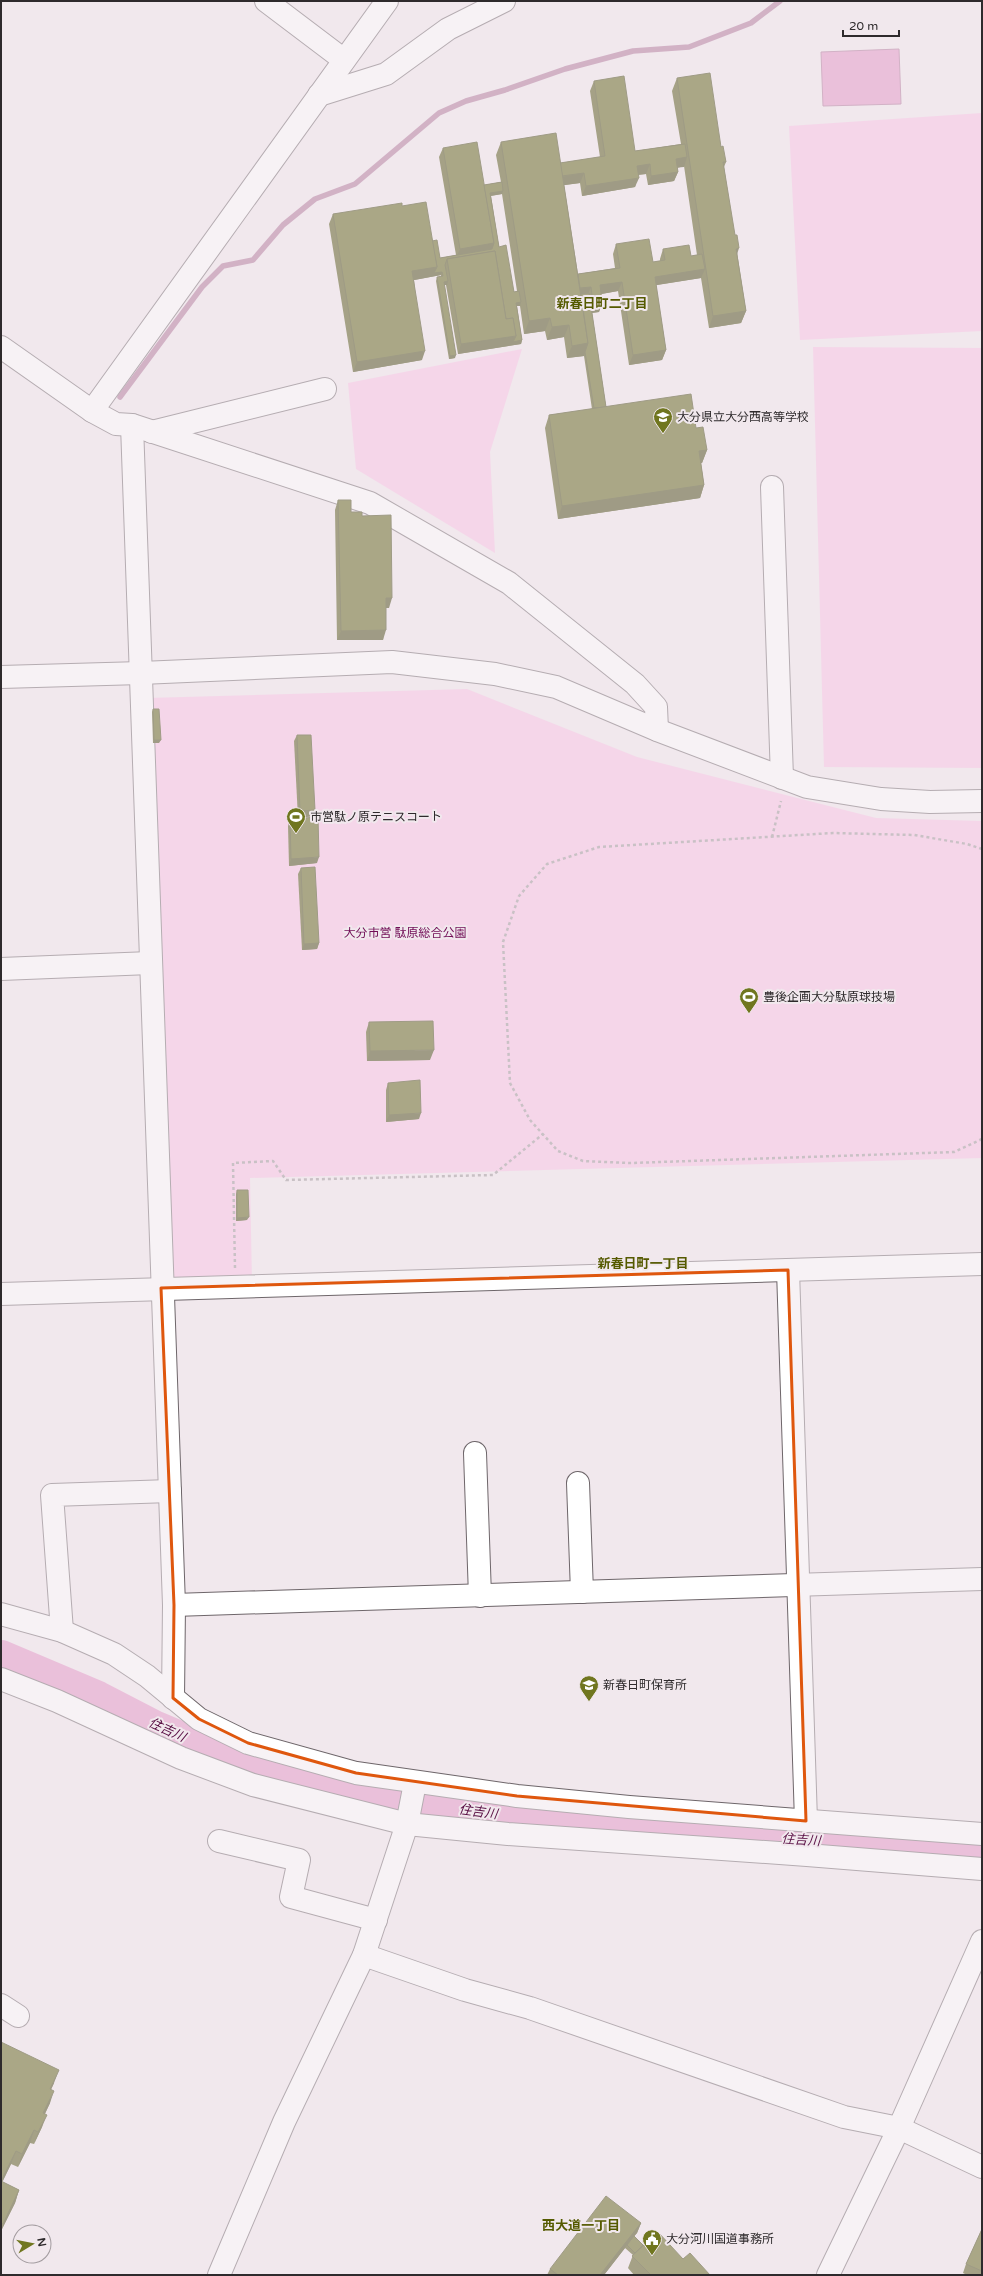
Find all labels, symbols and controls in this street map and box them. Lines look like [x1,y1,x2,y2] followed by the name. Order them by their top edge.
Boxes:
[843,12,899,38] scale bar
[849,19,878,33] text: 20 m
[556,296,648,312] district label: 新春日町二丁目
[652,406,674,434] school or university icon: 大分県立大分西高等学校
[677,410,809,424] place label: 大分県立大分西高等学校
[285,806,307,834] sports icon: 市営駄ノ原テニスコート
[310,810,442,824] place label: 市営駄ノ原テニスコート
[343,926,467,940] park label: 大分市営 駄原総合公園
[738,986,760,1014] sports icon: 豊後企画大分駄原球技場
[763,990,895,1004] place label: 豊後企画大分駄原球技場
[597,1256,689,1272] district label: 新春日町一丁目
[578,1674,600,1702] school or university icon: 新春日町保育所
[603,1678,687,1692] place label: 新春日町保育所
[146,1715,190,1746] water label: 住吉川
[458,1801,500,1823] water label: 住吉川
[781,1831,823,1849] water label: 住吉川
[542,2218,620,2234] district label: 西大道一丁目
[12,2224,52,2264] north arrow
[641,2228,663,2256] public building icon: 大分河川国道事務所
[666,2232,774,2246] place label: 大分河川国道事務所
[34,2237,49,2248] text: N

